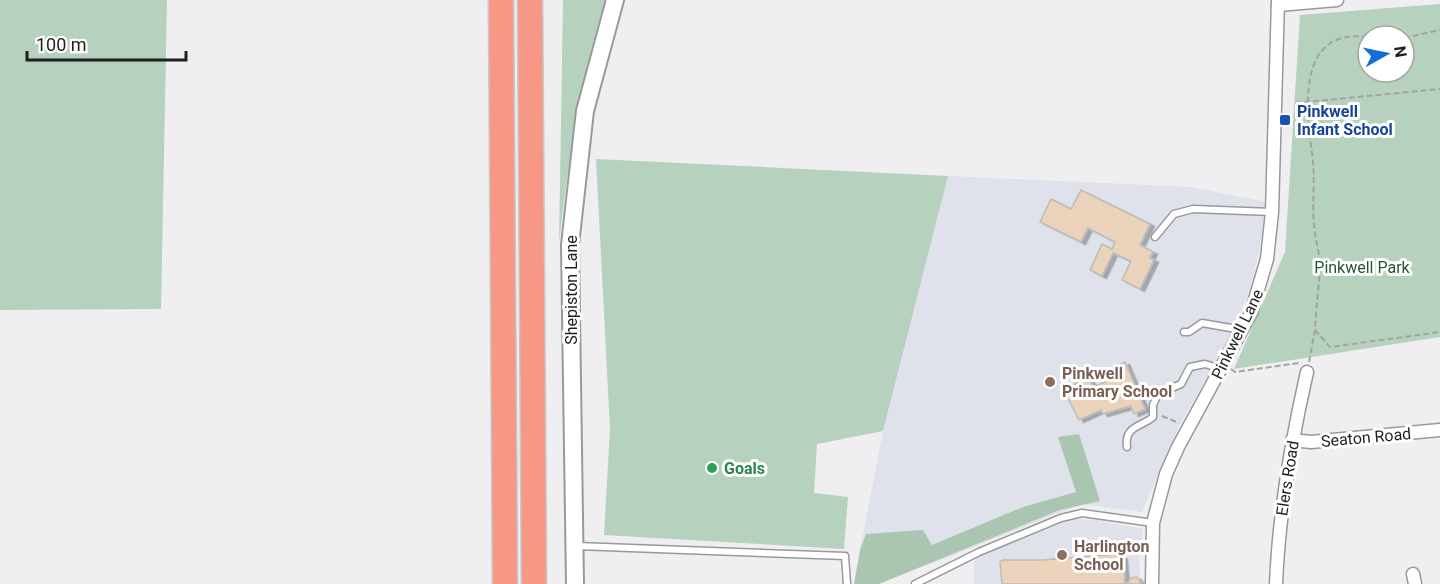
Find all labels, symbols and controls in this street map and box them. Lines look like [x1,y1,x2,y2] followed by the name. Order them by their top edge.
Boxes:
[27,24,186,62] scale bar
[1356,24,1416,84] north arrow
[36,34,87,55] text: 100 m
[1390,45,1411,59] text: N
[1297,102,1393,139] place label: Pinkwell Infant School
[1278,113,1292,127] marker: Pinkwell Infant School
[562,235,581,345] street label: Shepiston Lane
[1314,258,1411,277] park label: Pinkwell Park
[1207,286,1267,382] street label: Pinkwell Lane
[1062,364,1172,401] place label: Pinkwell Primary School
[1043,375,1057,389] marker: Pinkwell Primary School
[1320,424,1412,451] street label: Seaton Road
[1272,439,1303,517] street label: Elers Road
[724,459,765,478] place label: Goals
[705,461,719,475] marker: Goals
[1074,537,1150,574] place label: Harlington School
[1055,548,1069,562] marker: Harlington School

